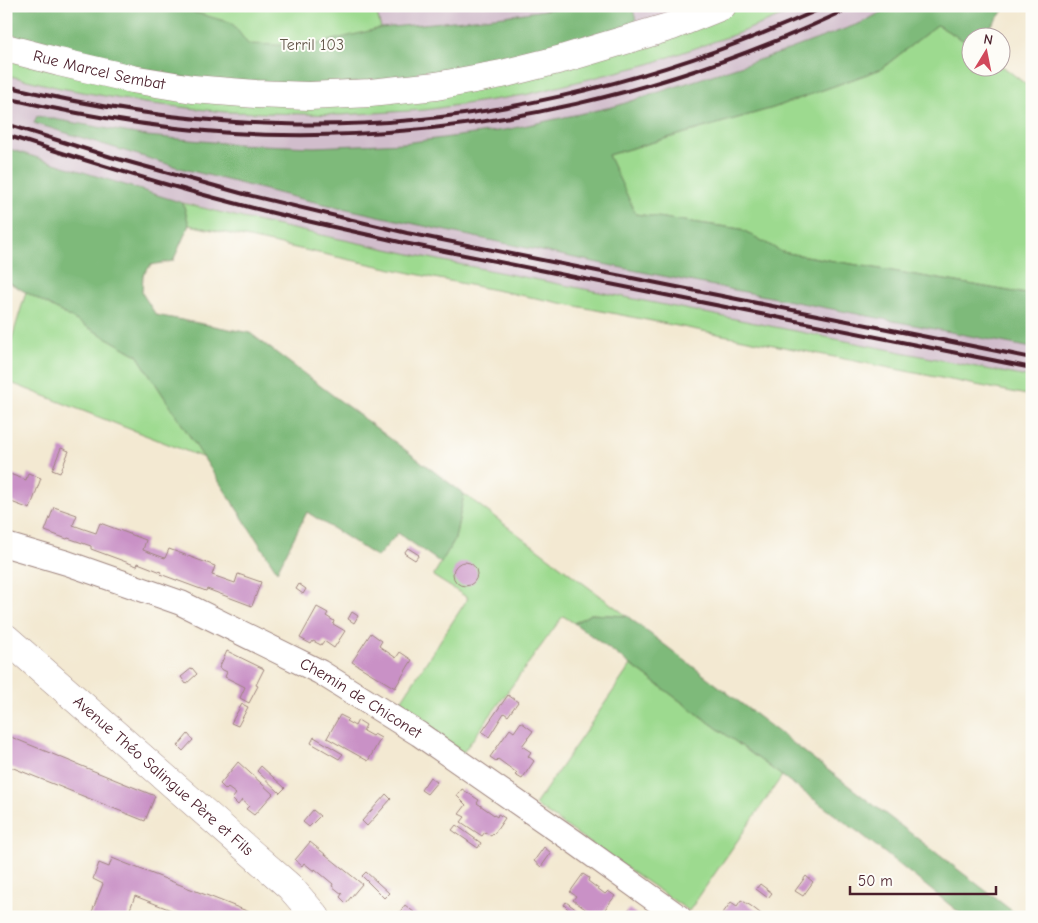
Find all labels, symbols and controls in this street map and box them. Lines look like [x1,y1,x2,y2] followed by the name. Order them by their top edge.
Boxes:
[960,28,1010,78] north arrow
[982,31,994,49] text: N
[280,36,344,54] park label: Terril 103
[31,47,167,93] street label: Rue Marcel Sembat
[297,655,425,742] street label: Chemin de Chiconet
[70,692,257,860] street label: Avenue Théo Salingue Père et Fils
[850,863,997,895] scale bar
[858,872,893,890] text: 50 m

